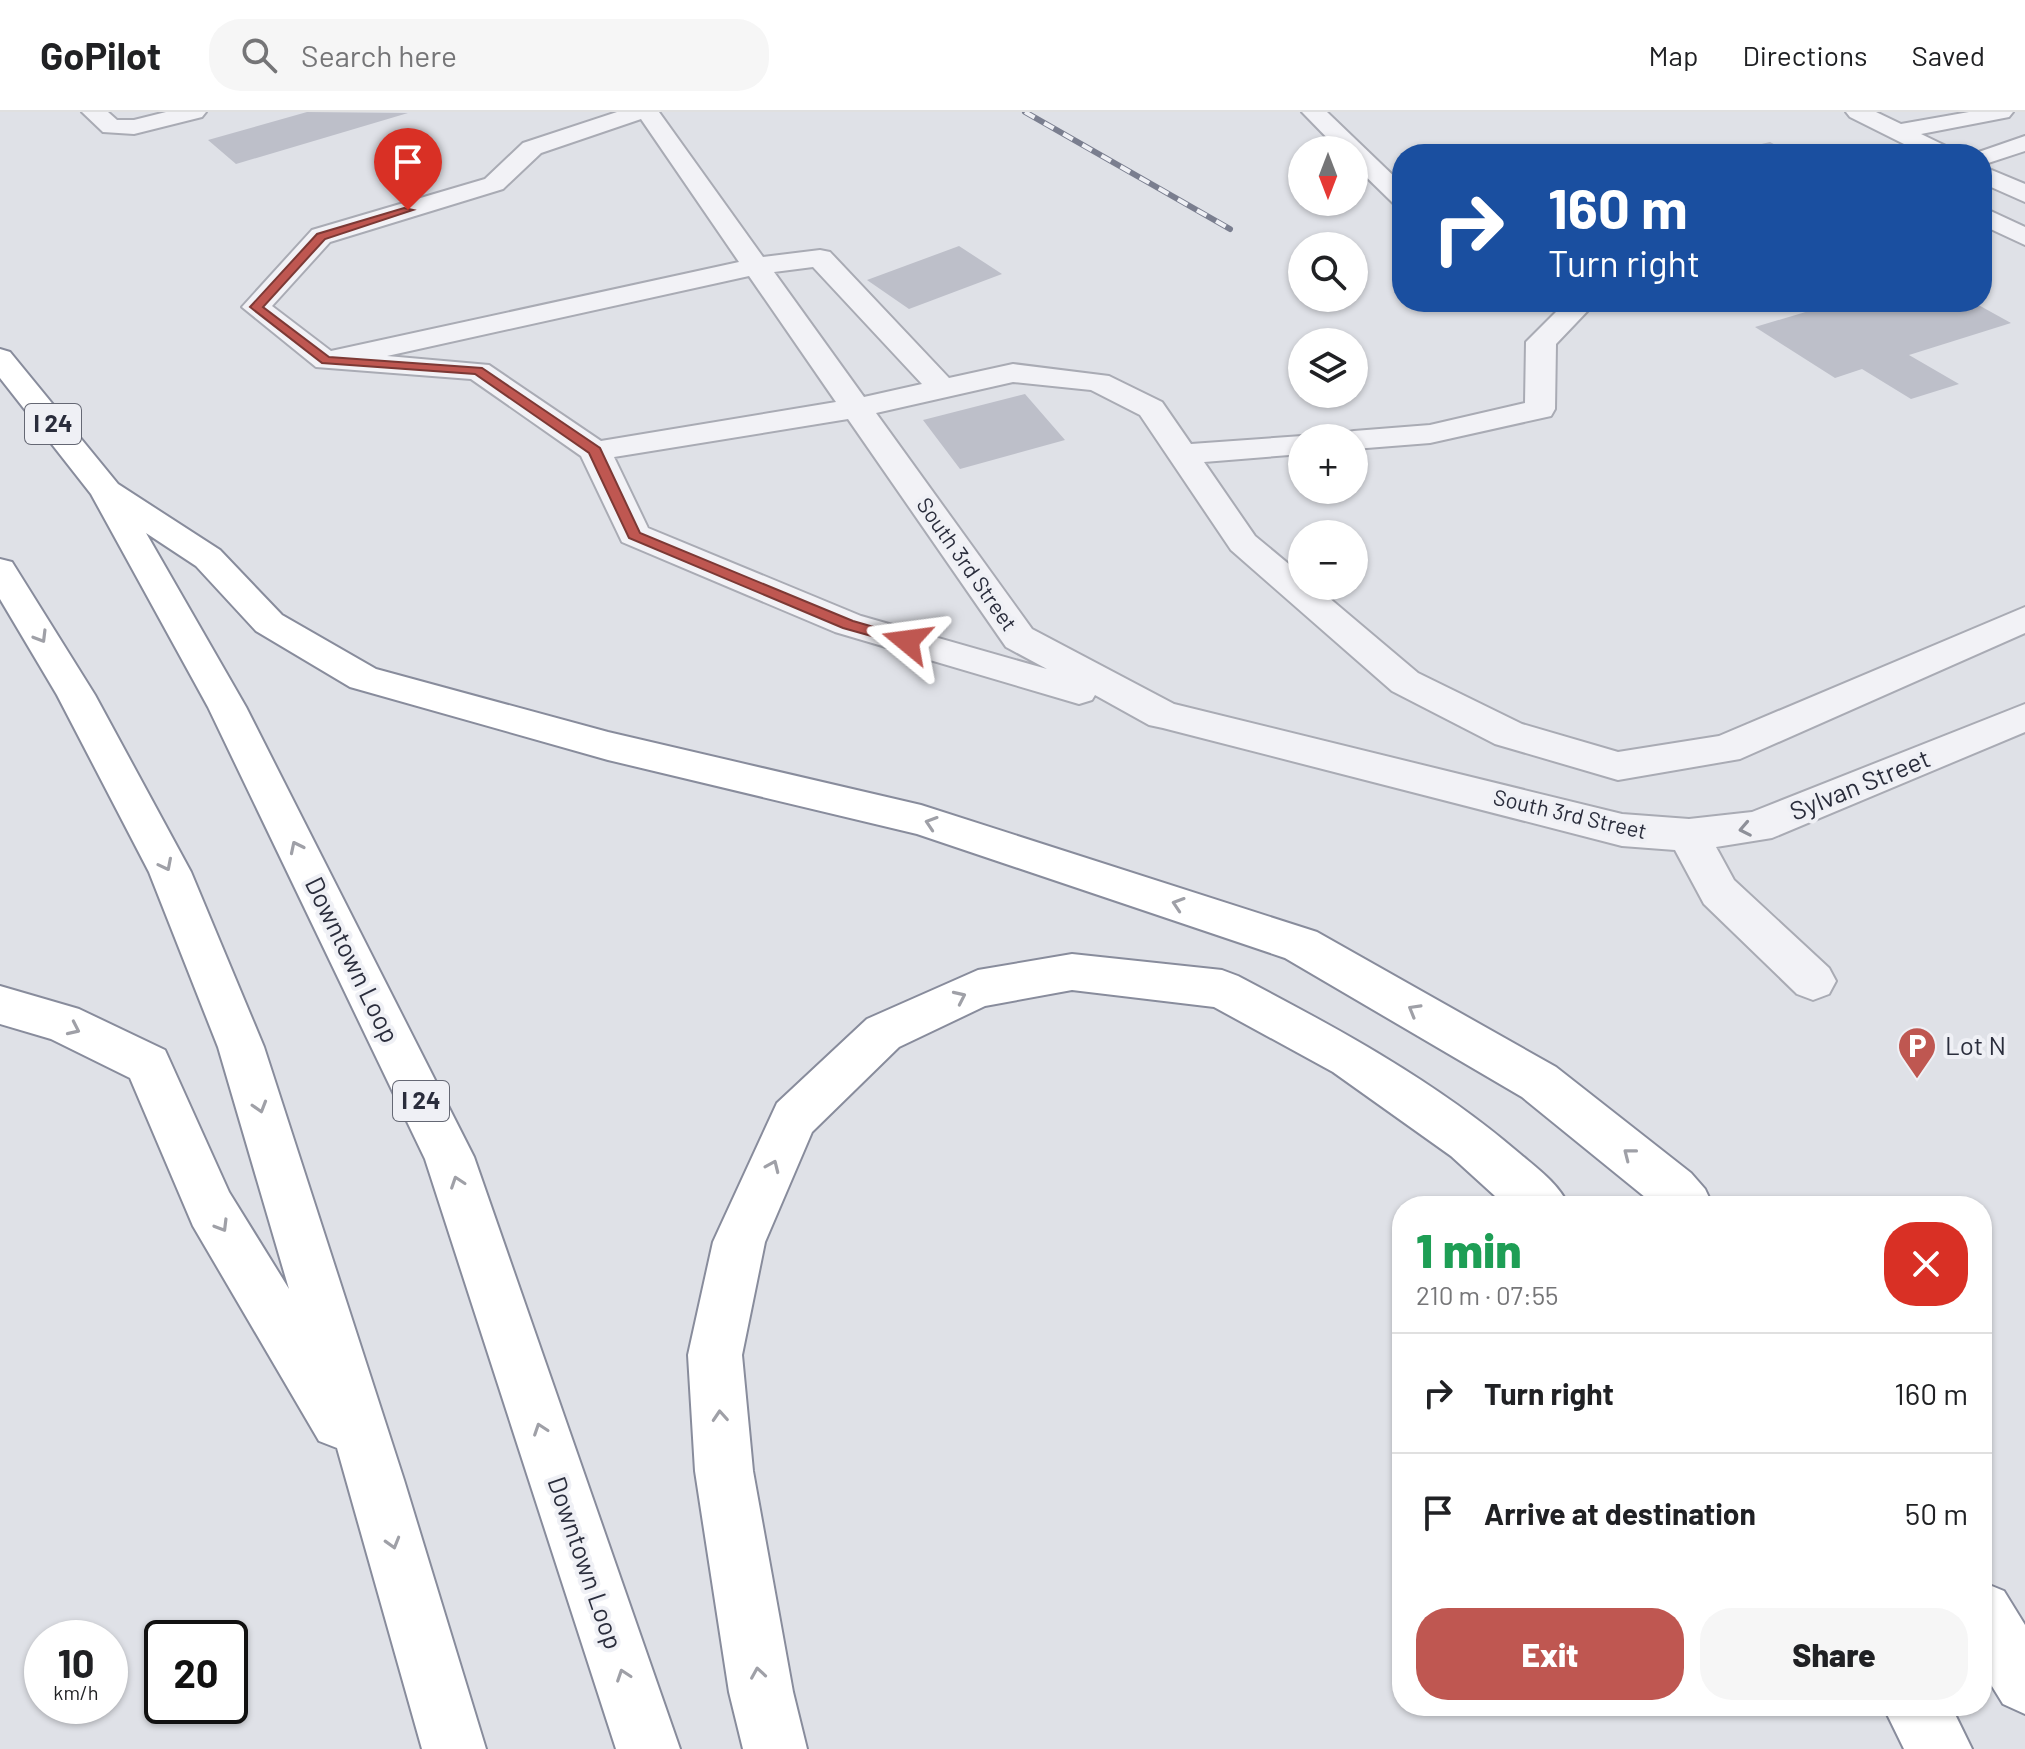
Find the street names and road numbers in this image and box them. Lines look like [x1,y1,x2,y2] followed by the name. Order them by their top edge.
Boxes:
[25,404,81,444] road number: I 24
[912,492,1023,635] street label: South 3rd Street
[1785,741,1934,826] street label: Sylvan Street
[1491,783,1649,843] street label: South 3rd Street
[300,871,407,1047] street label: Downtown Loop
[393,1081,449,1121] road number: I 24
[542,1472,630,1653] street label: Downtown Loop

